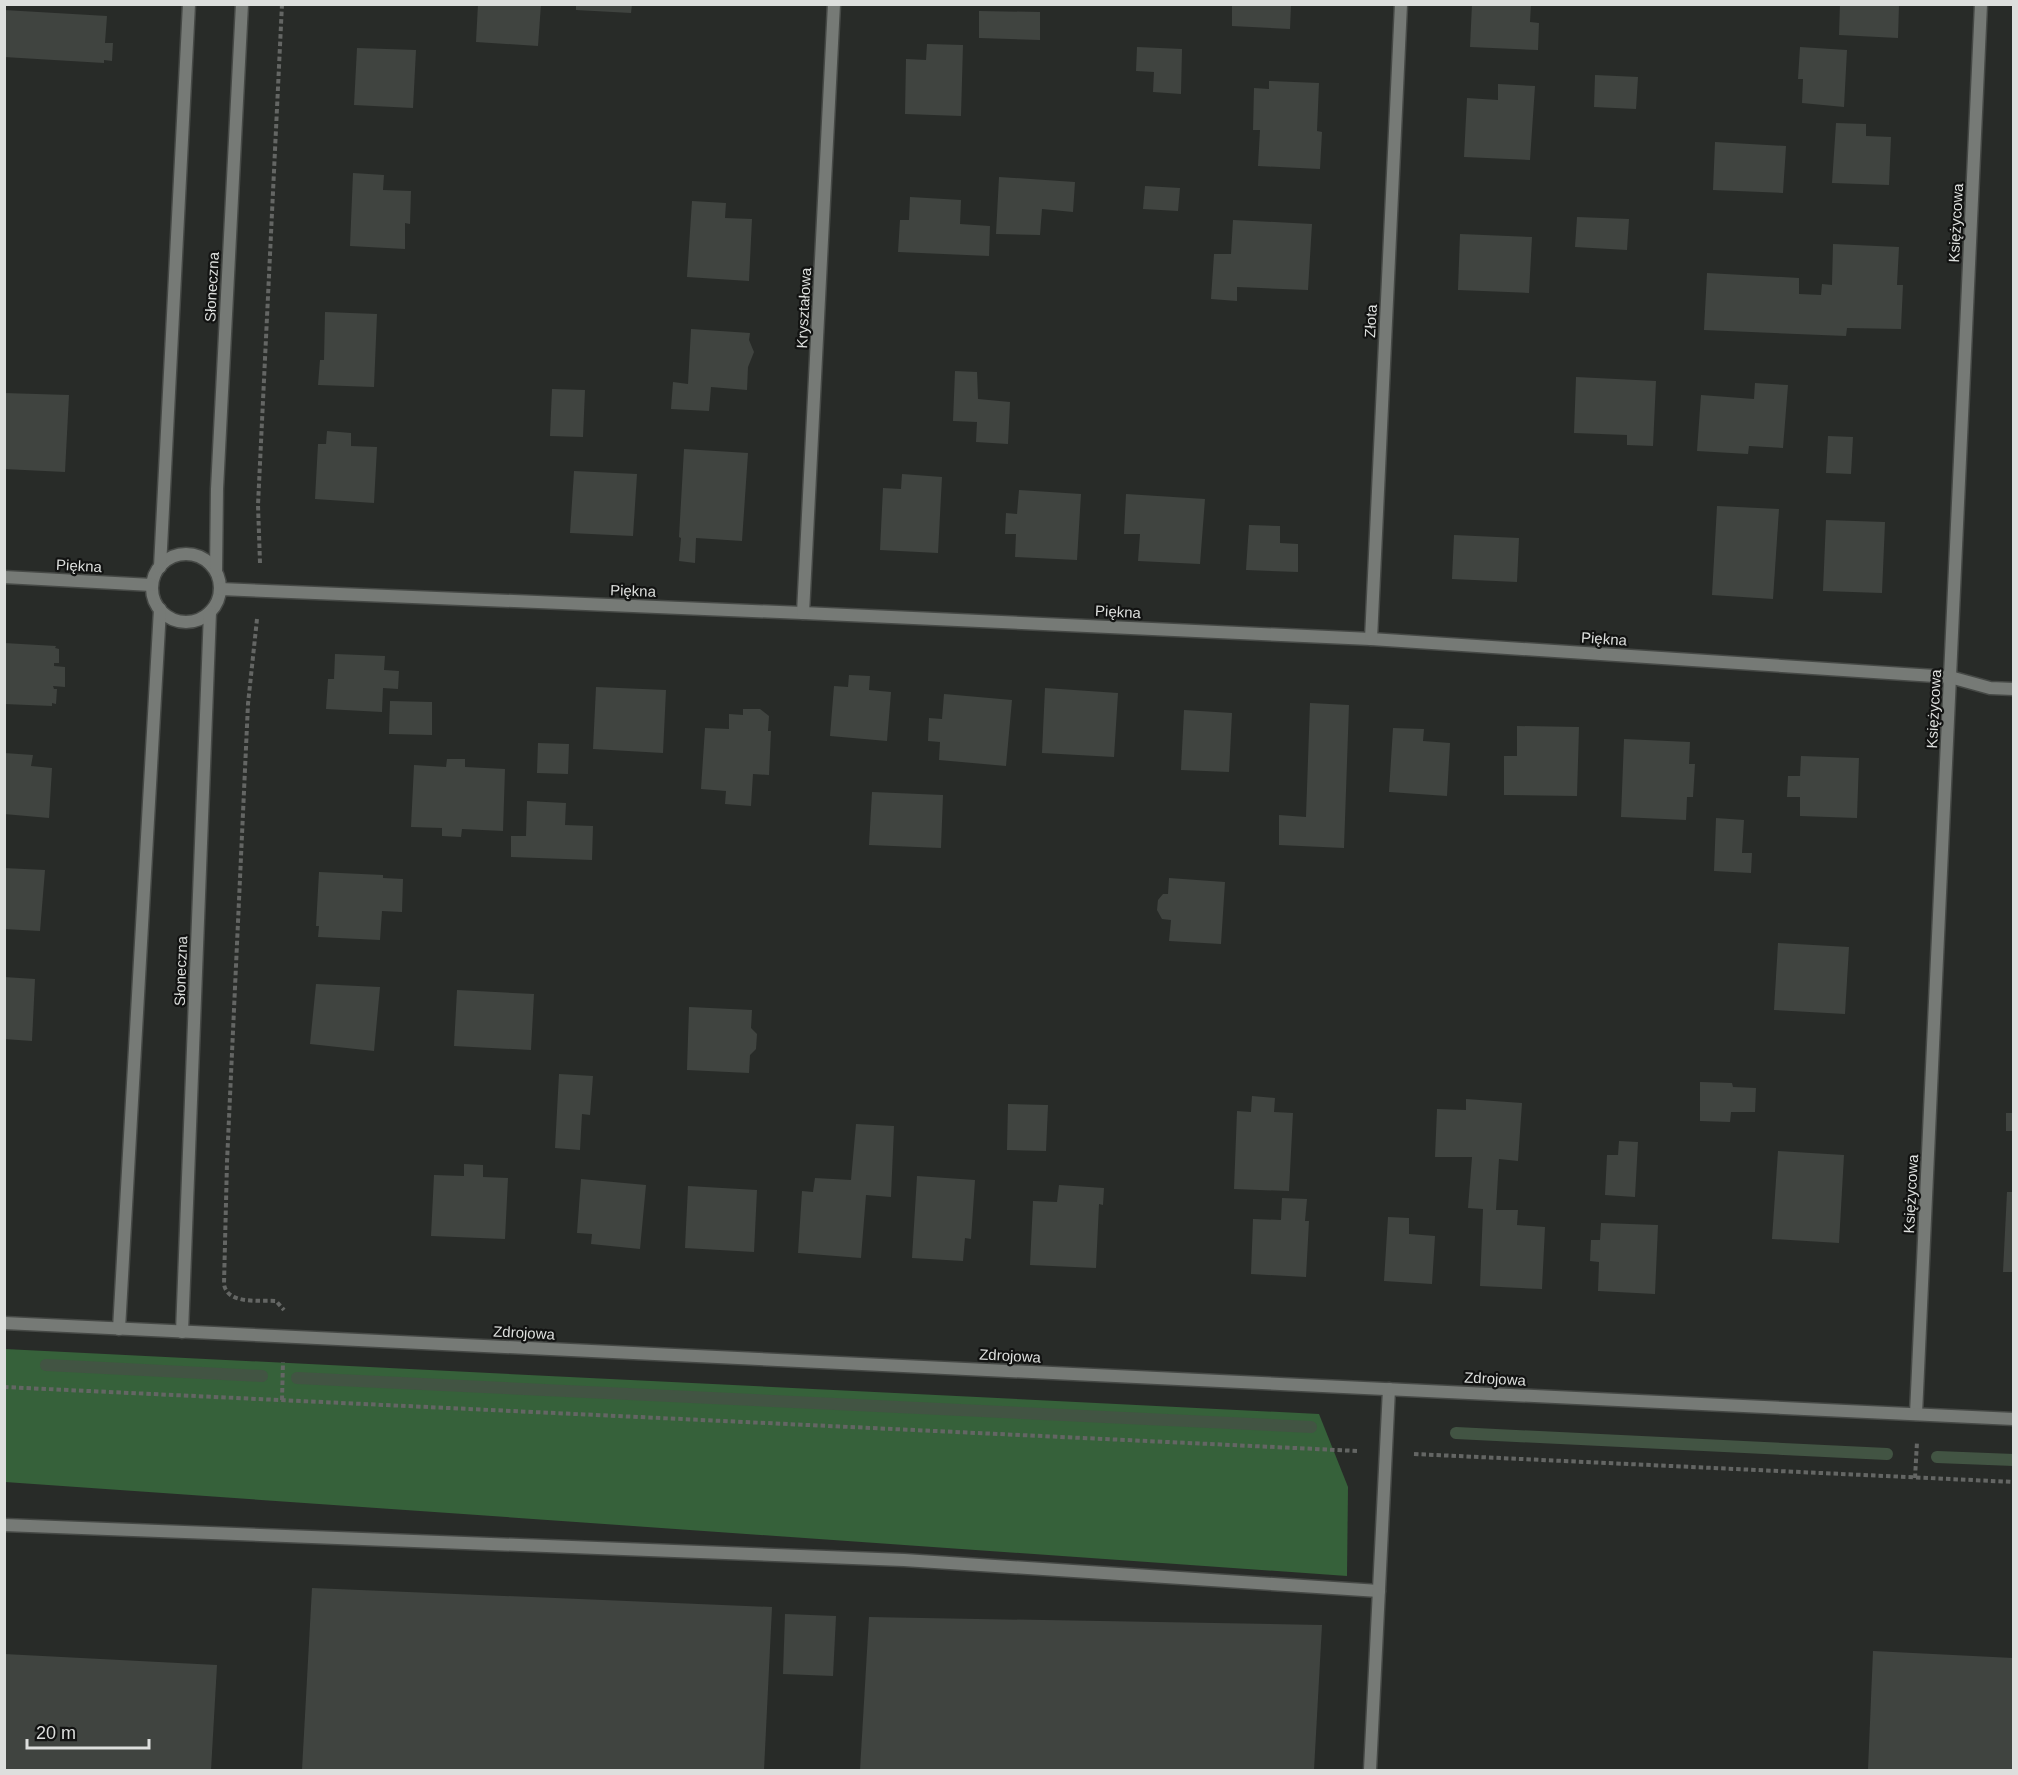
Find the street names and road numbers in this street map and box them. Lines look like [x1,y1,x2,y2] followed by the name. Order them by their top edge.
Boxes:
[1945,182,1966,263] street label: Księżycowa
[201,251,222,322] street label: Słoneczna
[793,266,814,349] street label: Kryształowa
[1361,303,1380,338] street label: Złota
[56,556,103,575] street label: Piękna
[610,581,657,600] street label: Piękna
[1095,602,1142,621] street label: Piękna
[1581,628,1628,649] street label: Piękna
[1923,668,1944,749] street label: Księżycowa
[171,935,190,1006] street label: Słoneczna
[1900,1153,1921,1234] street label: Księżycowa
[493,1322,556,1343] street label: Zdrojowa
[979,1345,1042,1366] street label: Zdrojowa
[1464,1368,1527,1389] street label: Zdrojowa

